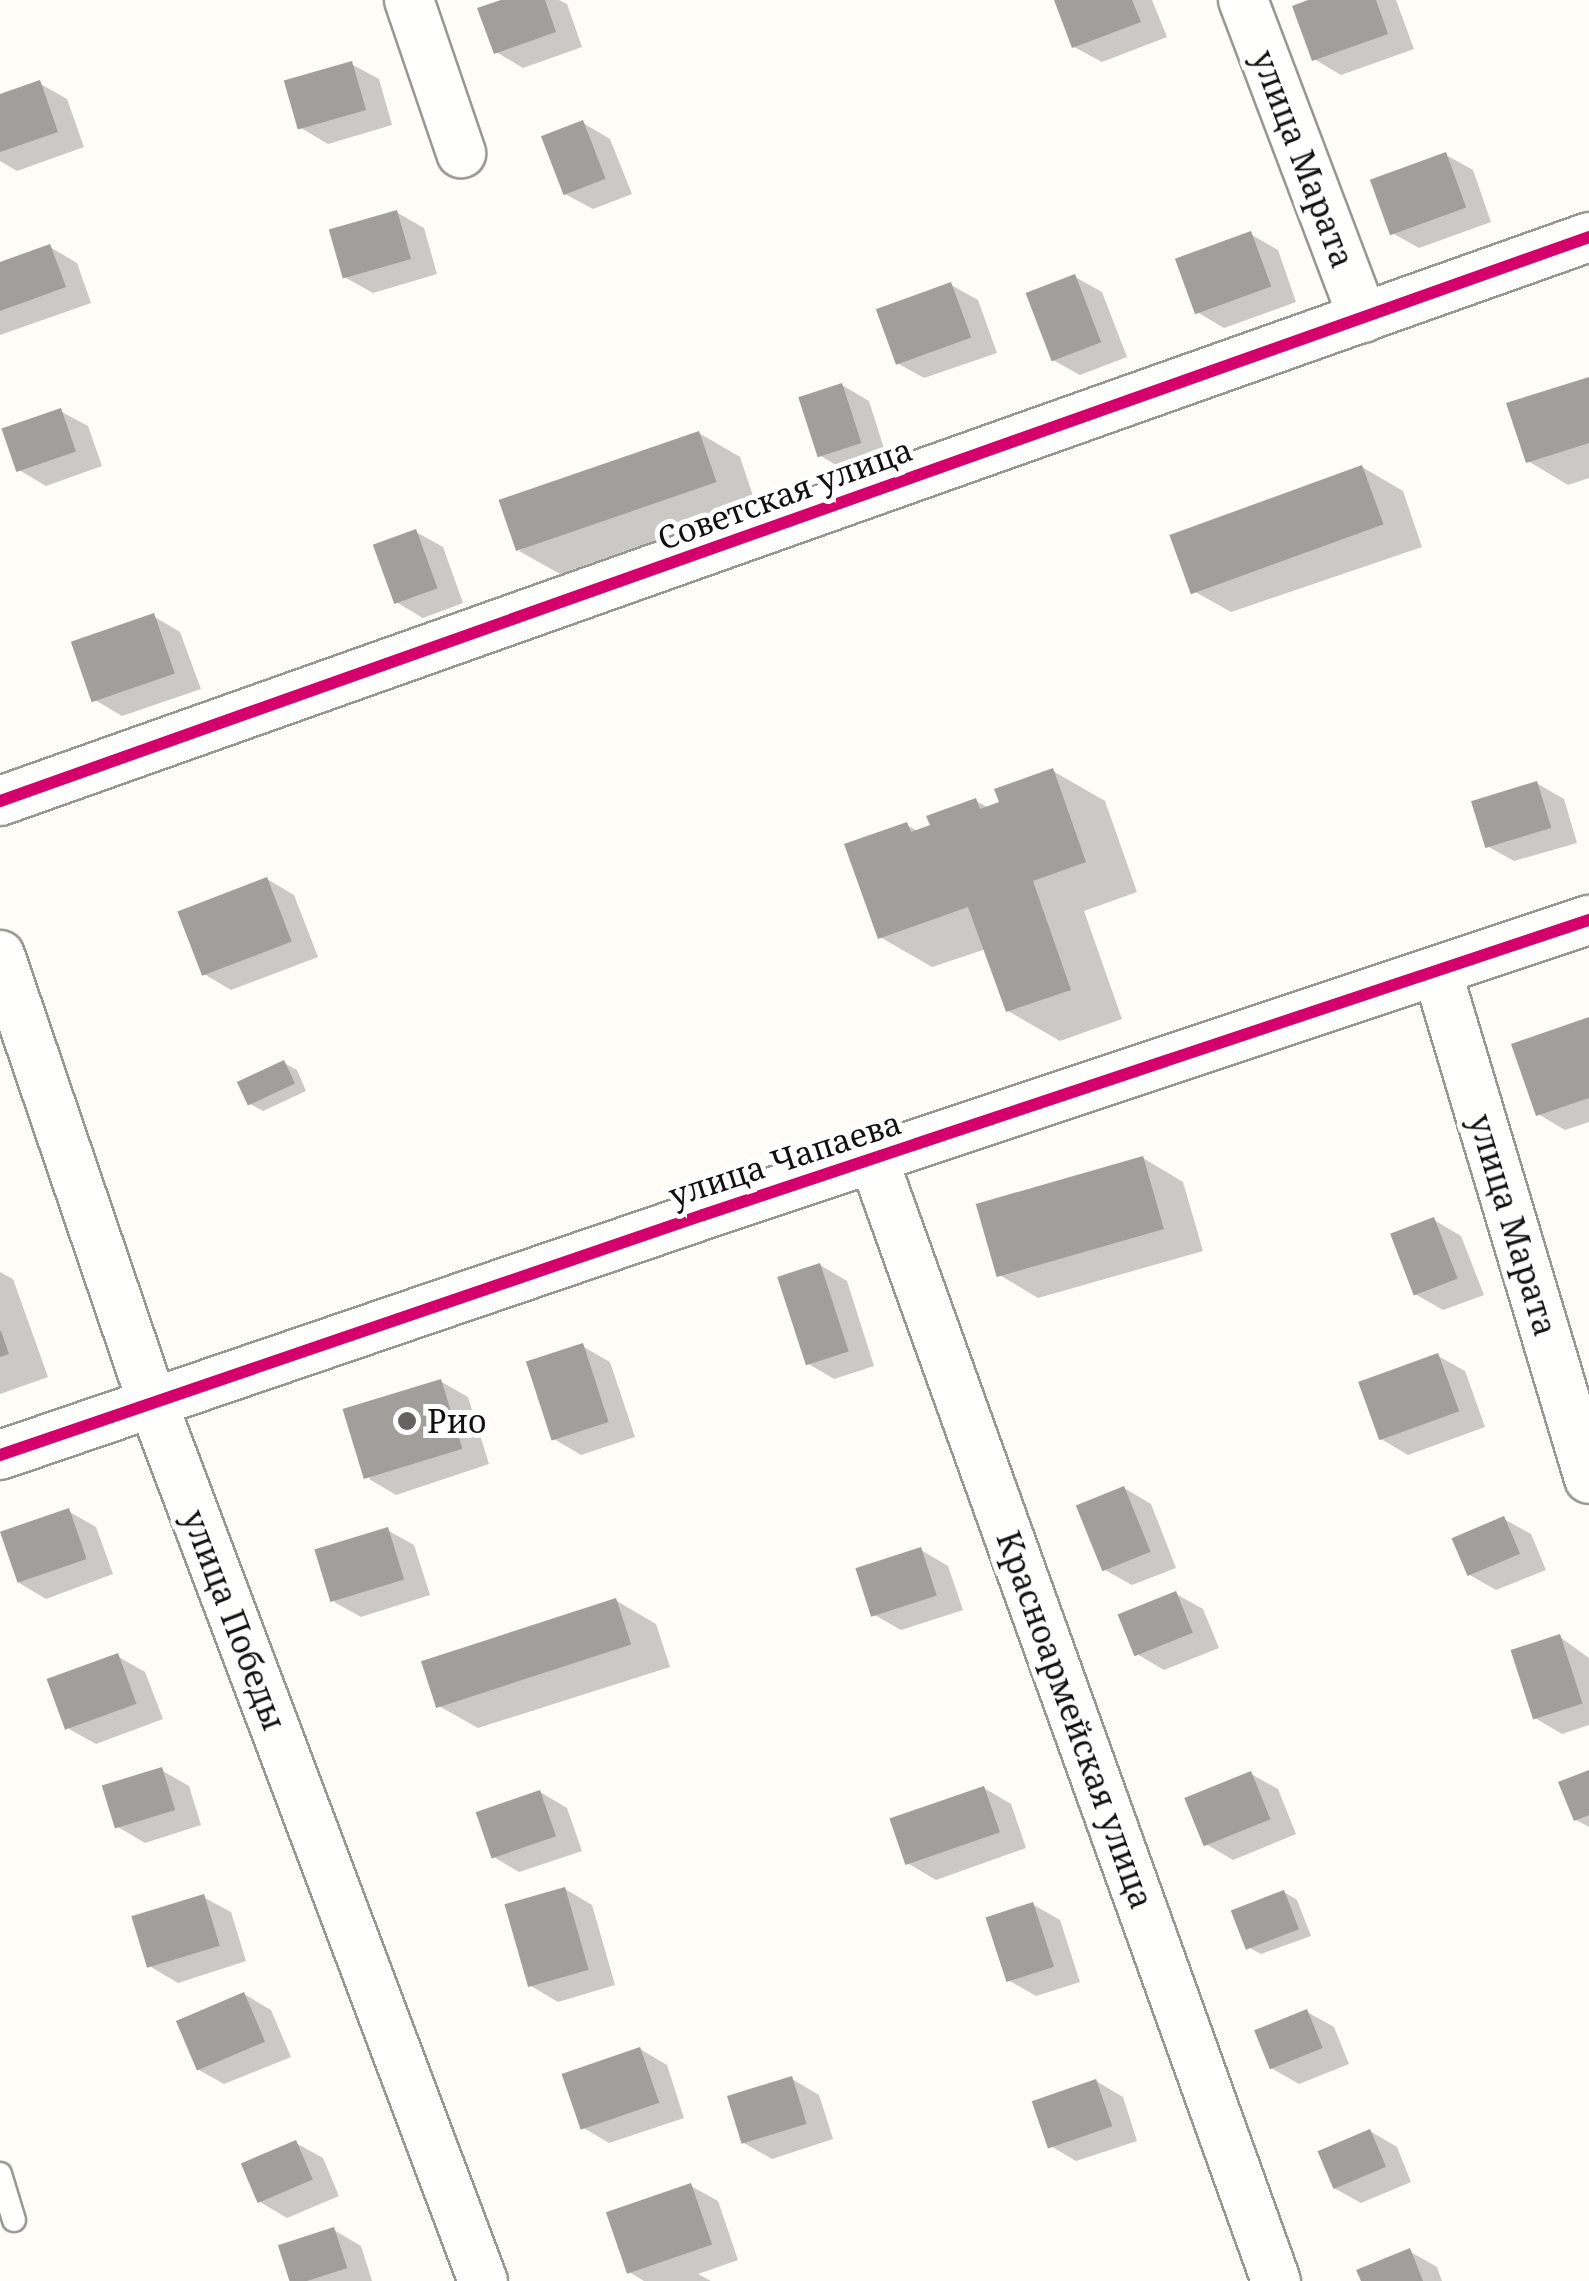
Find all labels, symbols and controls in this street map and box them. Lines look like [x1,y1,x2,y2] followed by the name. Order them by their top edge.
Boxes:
[1244,45,1362,273] street label: улица Марата
[652,430,918,558] street label: Советская улица
[664,1103,906,1215] street label: улица Чапаева
[1461,1110,1565,1340] street label: улица Марата
[427,1402,487,1440] place label: Рио
[396,1410,418,1432] marker: Рио
[174,1505,294,1735] street label: улица Победы
[989,1526,1161,1914] street label: Красноармейская улица

